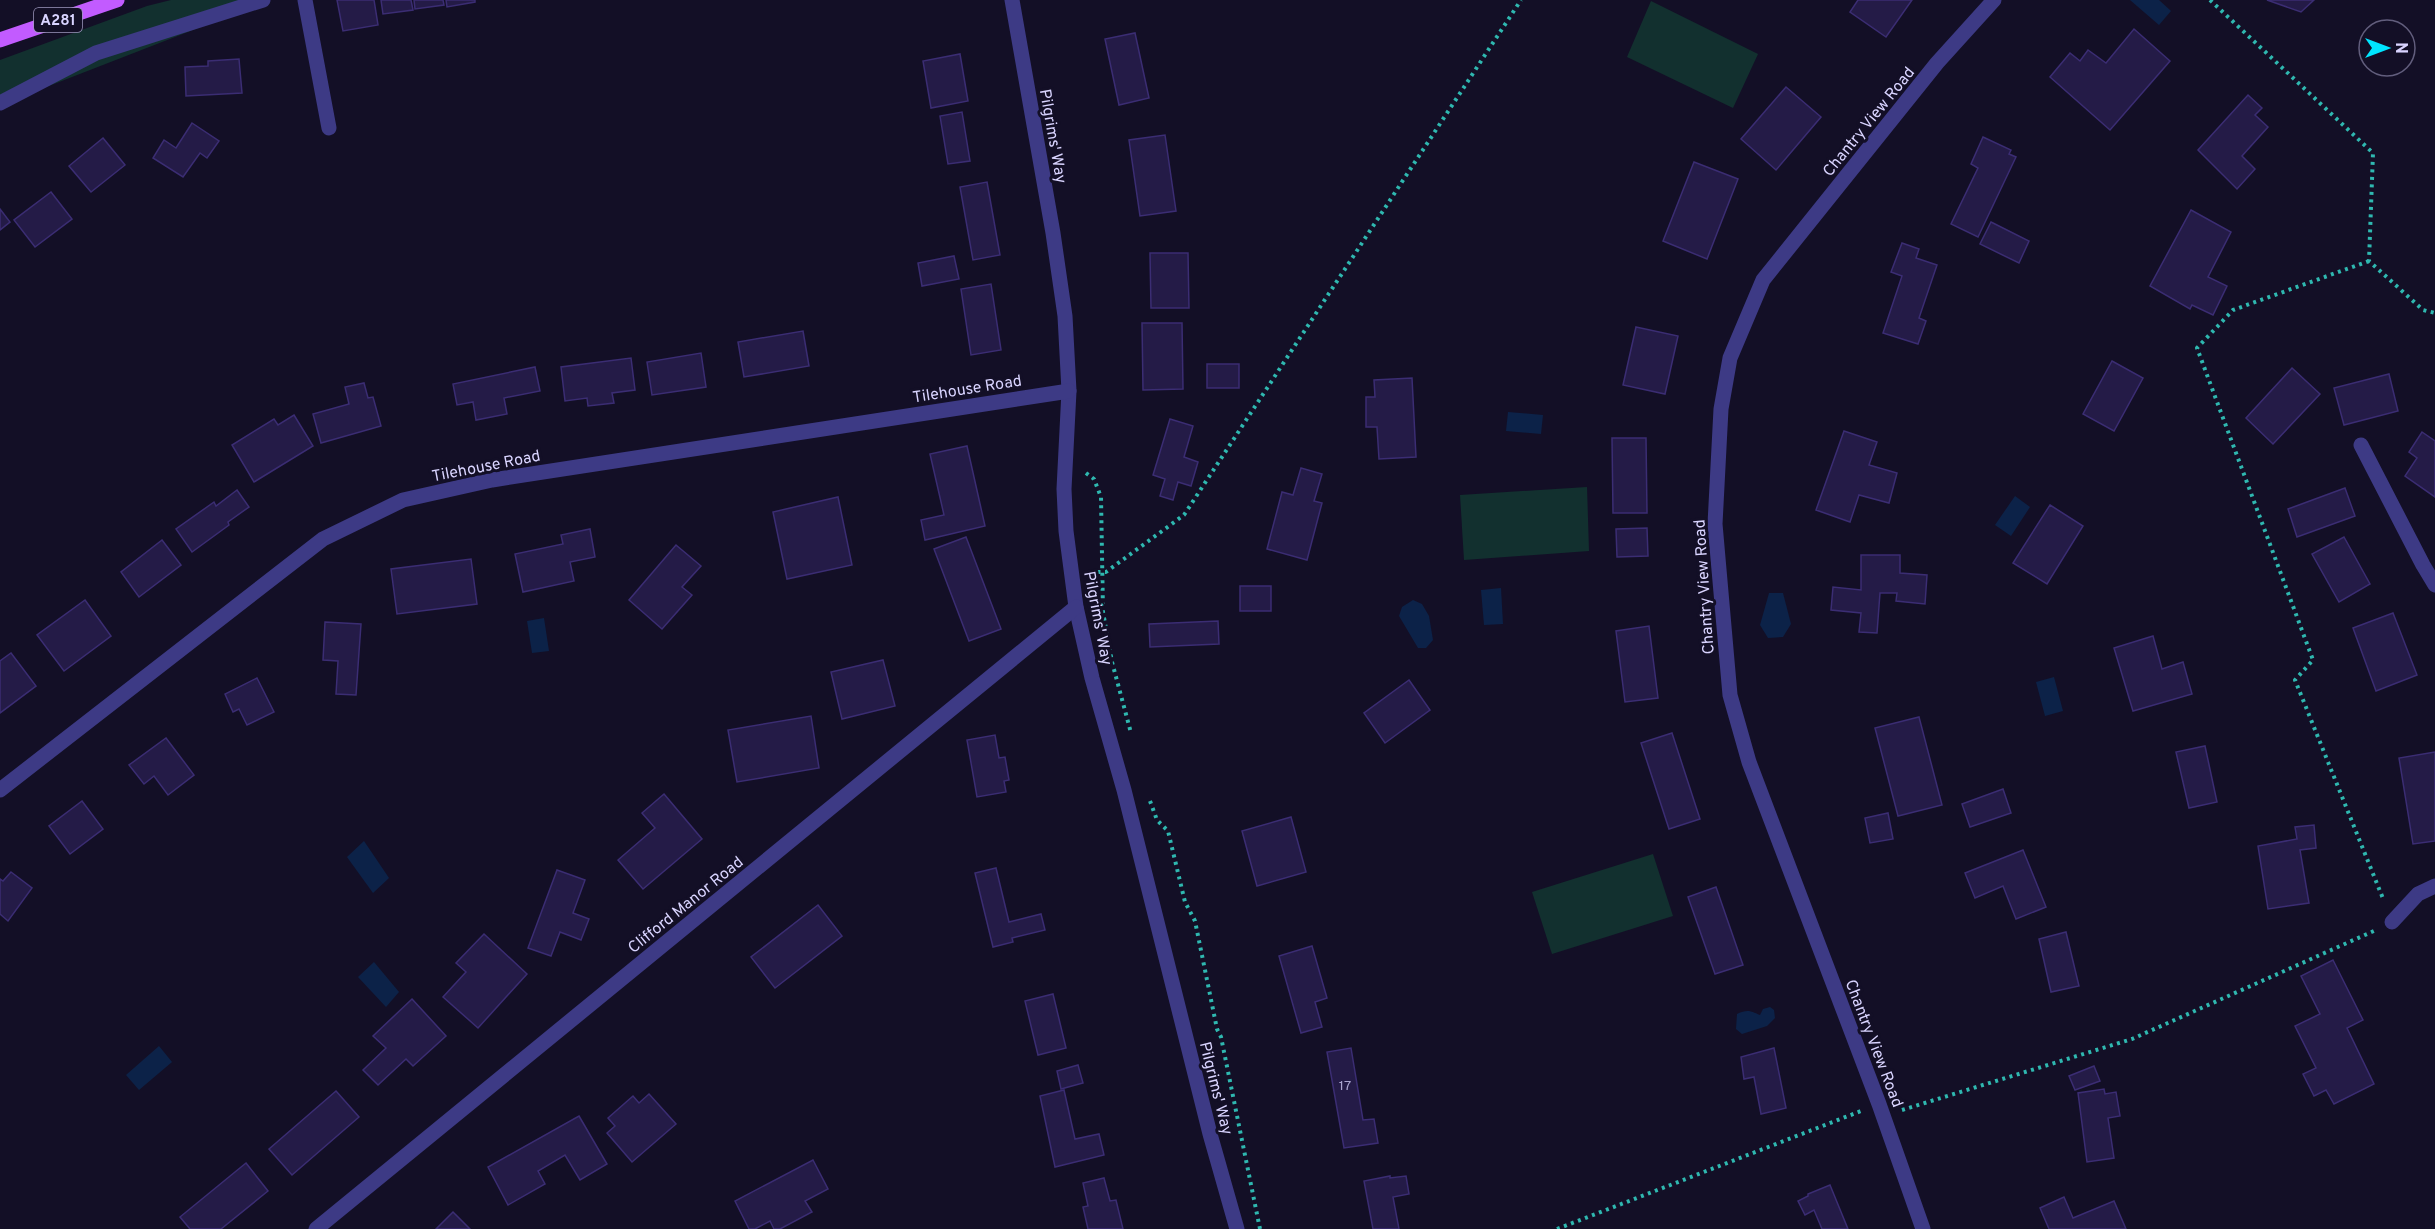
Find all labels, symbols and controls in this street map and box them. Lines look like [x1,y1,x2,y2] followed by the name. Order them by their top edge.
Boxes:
[34,8,82,32] road number: A281
[2357,18,2417,78] north arrow
[2390,42,2410,54] text: N
[1819,63,1920,181] street label: Chantry View Road
[1034,88,1070,185] street label: Pilgrims' Way
[911,371,1023,408] street label: Tilehouse Road
[430,447,542,487] street label: Tilehouse Road
[1690,519,1720,655] street label: Chantry View Road
[1078,570,1116,667] street label: Pilgrims' Way
[624,853,748,958] street label: Clifford Manor Road
[1840,977,1907,1110] street label: Chantry View Road
[1194,1040,1236,1137] street label: Pilgrims' Way
[1339,1078,1351,1095] house number: 17

